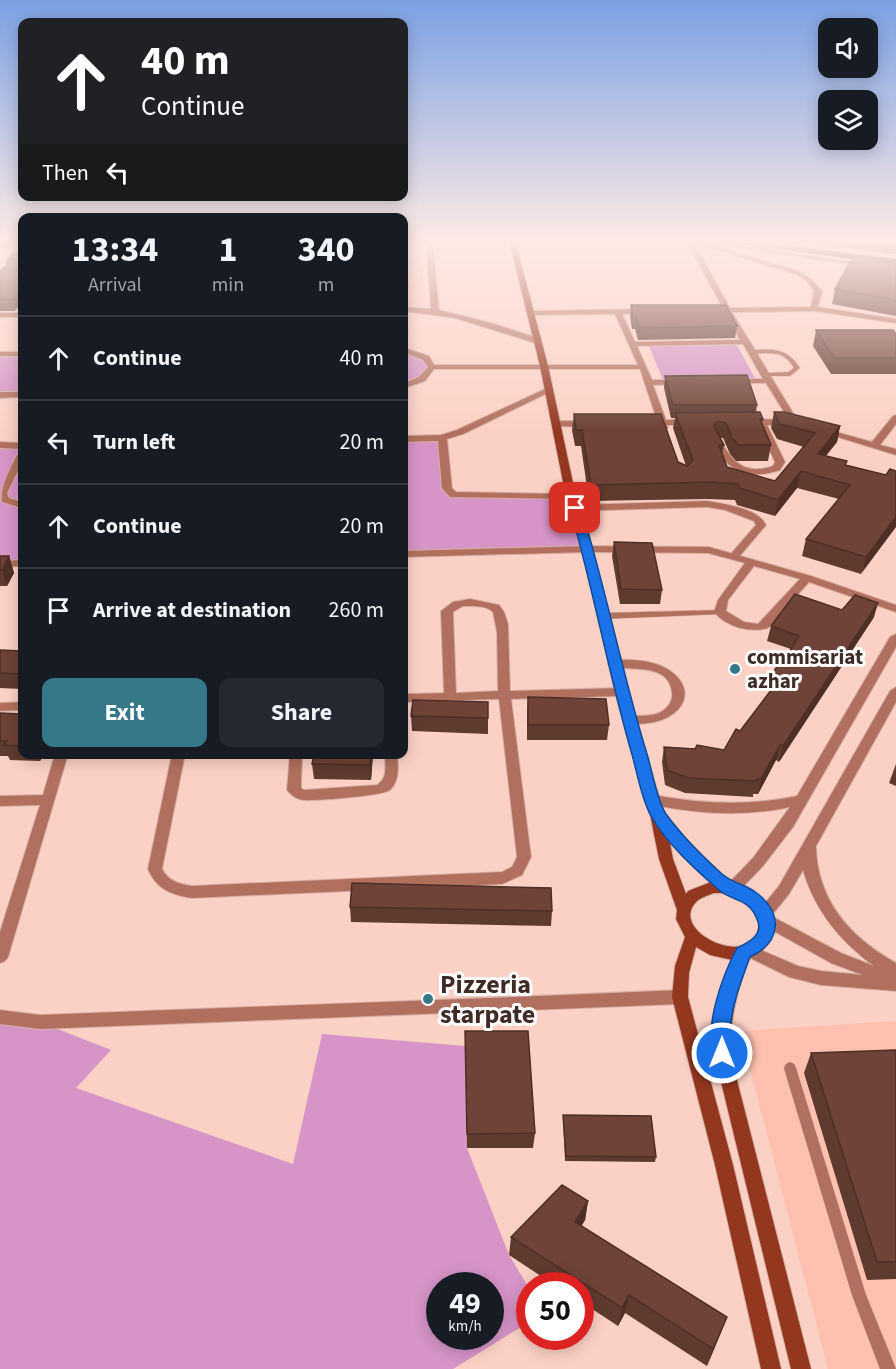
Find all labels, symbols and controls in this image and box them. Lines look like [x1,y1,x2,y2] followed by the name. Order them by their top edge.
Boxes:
[818,18,878,150] map controls
[818,18,878,78] button: sound
[141,31,230,91] text: 40 m
[42,42,120,120] icon: ahead
[141,87,244,126] text: Continue
[818,90,878,150] button: layers
[101,156,134,189] icon: left
[42,157,89,189] text: Then
[71,224,158,275] text: 13:34
[218,224,237,275] text: 1
[298,224,355,275] text: 340
[88,271,142,299] text: Arrival
[212,271,244,299] text: min
[318,271,334,299] text: m
[42,342,75,375] icon: ahead
[93,342,182,374] text: Continue
[339,342,384,374] text: 40 m
[42,426,75,459] icon: left
[93,426,175,458] text: Turn left
[339,426,384,458] text: 20 m
[549,482,600,533] pin
[558,491,591,524] icon: arrive
[42,510,75,543] icon: ahead
[93,510,182,542] text: Continue
[339,510,384,542] text: 20 m
[42,594,75,627] icon: arrive
[93,594,291,626] text: Arrive at destination
[329,594,384,626] text: 260 m
[747,642,863,696] place label: commisariat azhar
[728,662,742,676] marker: commisariat azhar
[42,678,207,747] button: Exit
[219,678,384,747] button: Share
[440,966,535,1033] place label: Pizzeria starpate
[421,992,435,1006] marker: Pizzeria starpate
[690,1021,754,1085] position arrow
[516,1272,594,1350] speed limit sign: 50
[449,1282,481,1325] text: 49
[448,1316,482,1337] text: km/h

